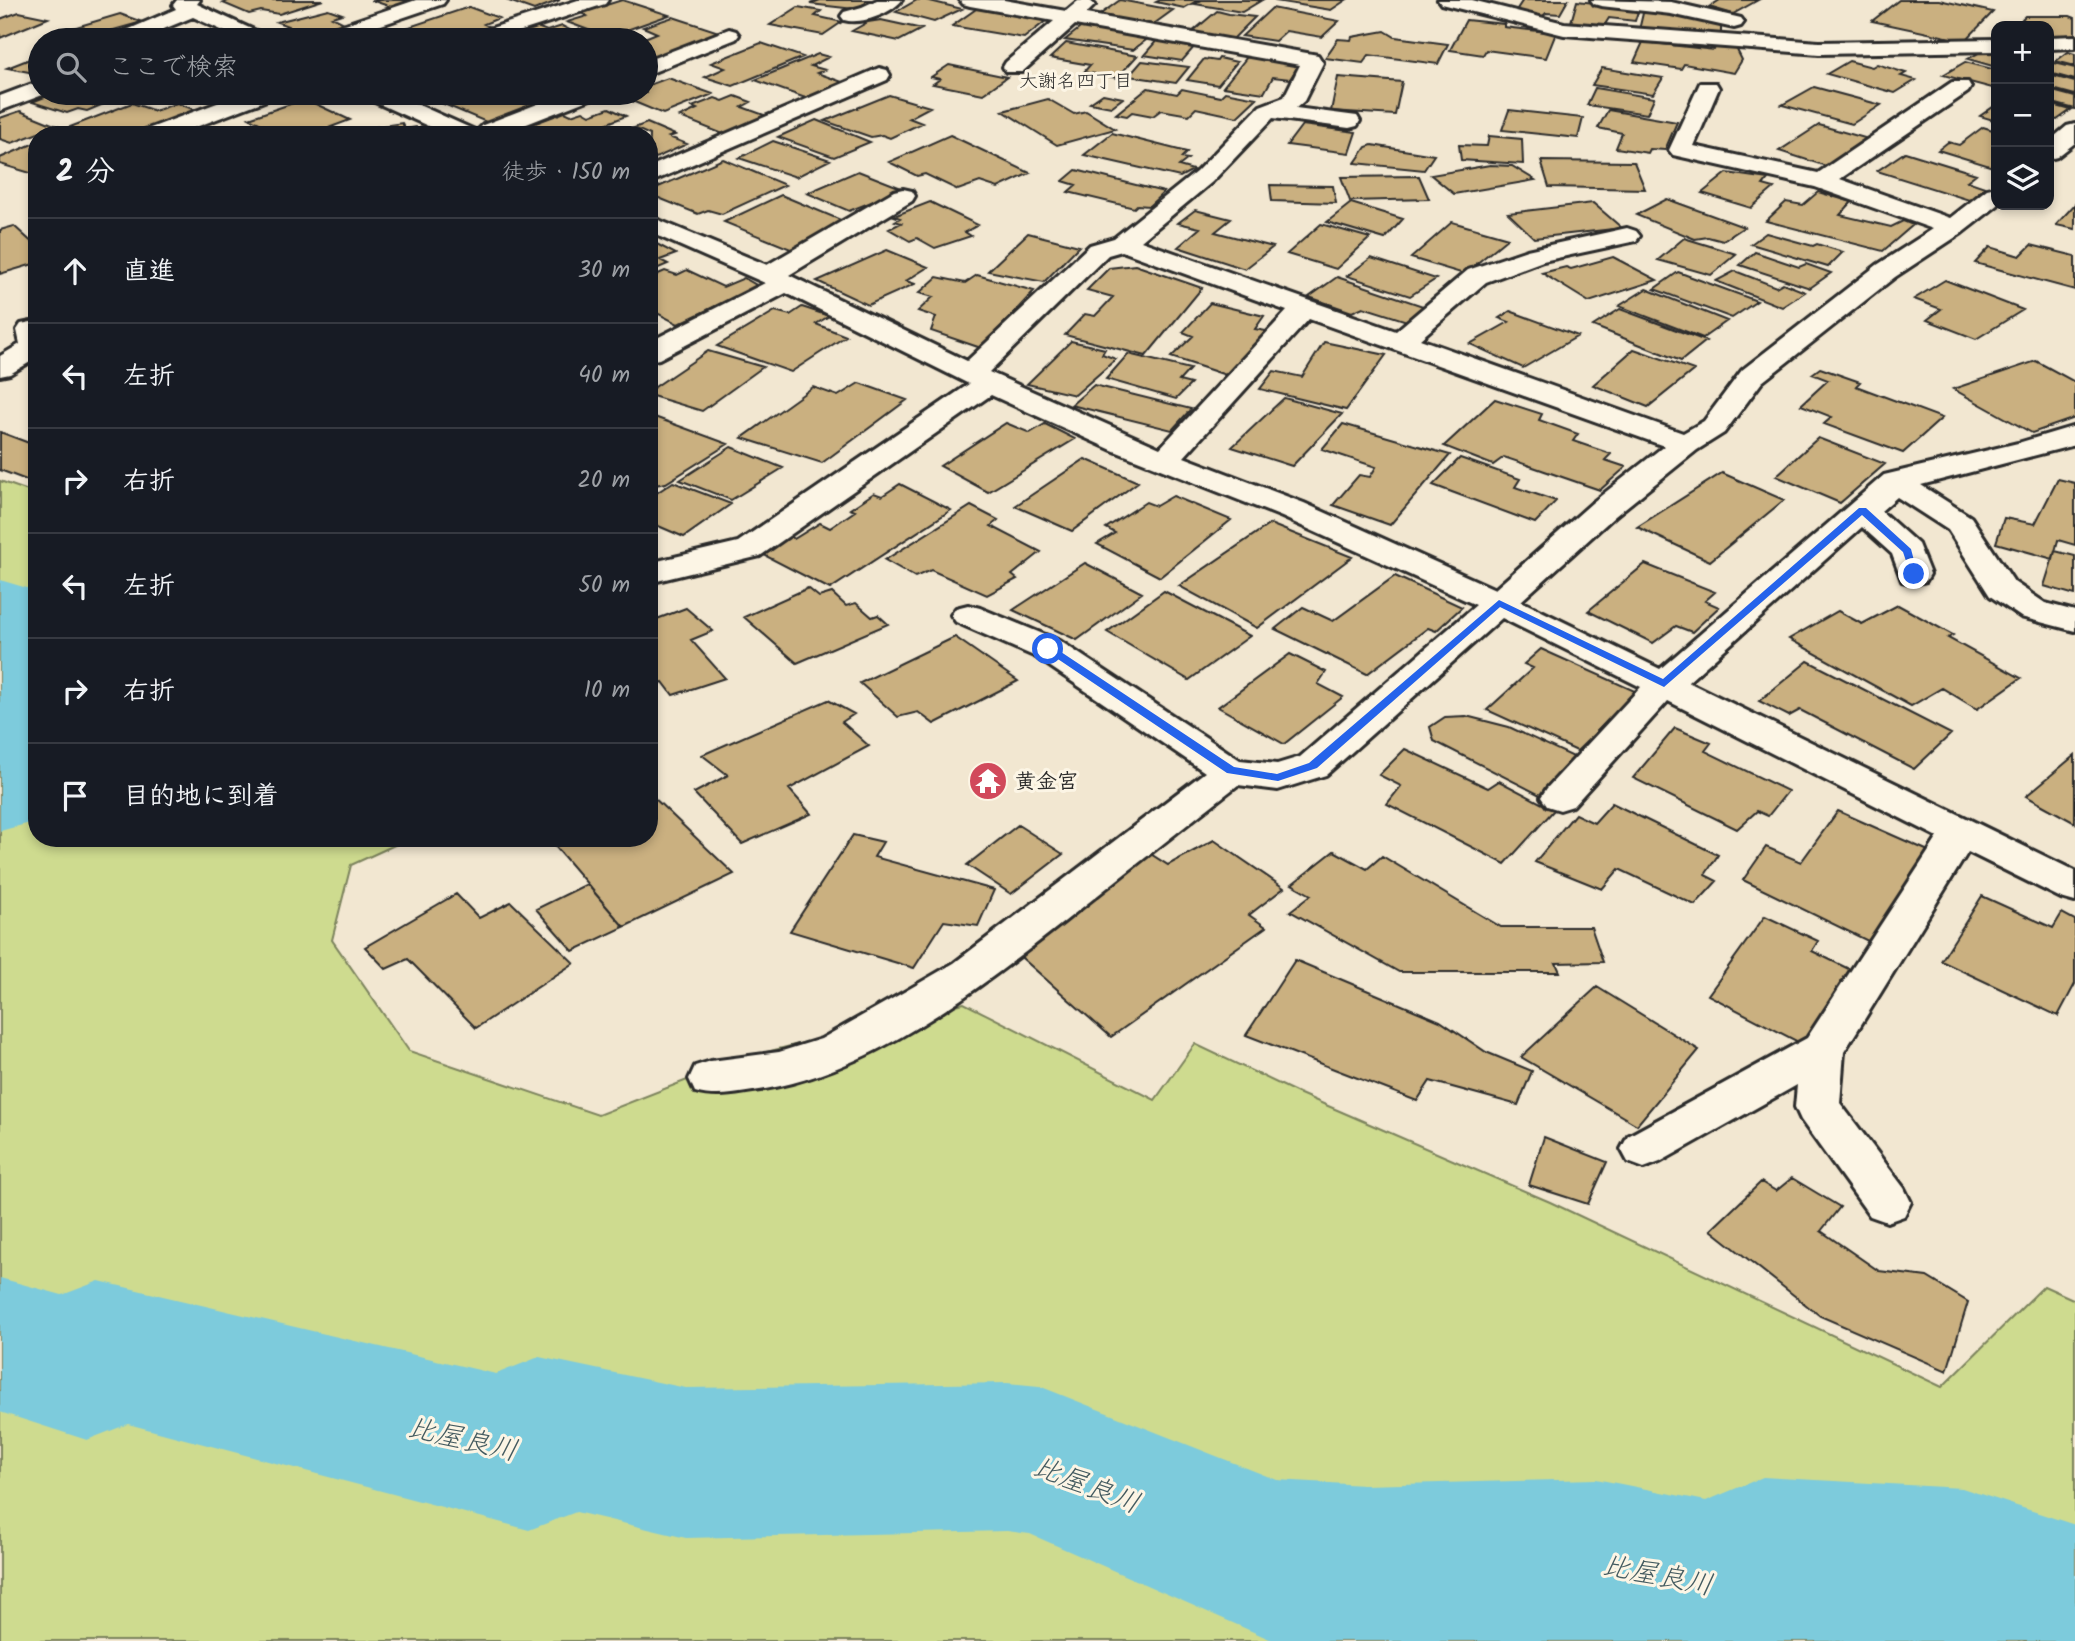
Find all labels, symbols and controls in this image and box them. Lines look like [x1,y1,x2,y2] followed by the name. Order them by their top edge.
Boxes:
[1991,21,2054,210] map controls
[1991,21,2054,84] button: +
[28,28,658,105] search box
[108,47,238,89] text: ここで検索
[52,48,90,86] icon: search
[1019,67,1133,97] district label: 大謝名四丁目
[1991,84,2054,147] button: −
[1991,147,2054,210] button: layers
[56,149,115,197] text: 2 分
[501,155,630,191] text: 徒歩 · 150 m
[123,251,175,293] text: 直進
[56,252,94,290] icon: ahead
[578,253,630,289] text: 30 m
[123,356,175,398] text: 左折
[56,357,94,395] icon: left
[578,358,630,394] text: 40 m
[123,461,175,503] text: 右折
[56,462,94,500] icon: right
[578,463,630,499] text: 20 m
[1898,558,1929,589] route end
[123,566,175,608] text: 左折
[56,567,94,605] icon: left
[579,568,630,604] text: 50 m
[1032,633,1063,664] route start
[123,671,175,713] text: 右折
[56,672,94,710] icon: right
[584,673,630,709] text: 10 m
[967,760,1009,802] temple icon: 黄金宮
[1015,766,1078,799] place label: 黄金宮
[123,776,279,818] text: 目的地に到着
[56,777,94,815] icon: arrive
[403,1406,522,1475] water label: 比屋良川
[1026,1445,1146,1527] water label: 比屋良川
[1598,1544,1717,1609] water label: 比屋良川

